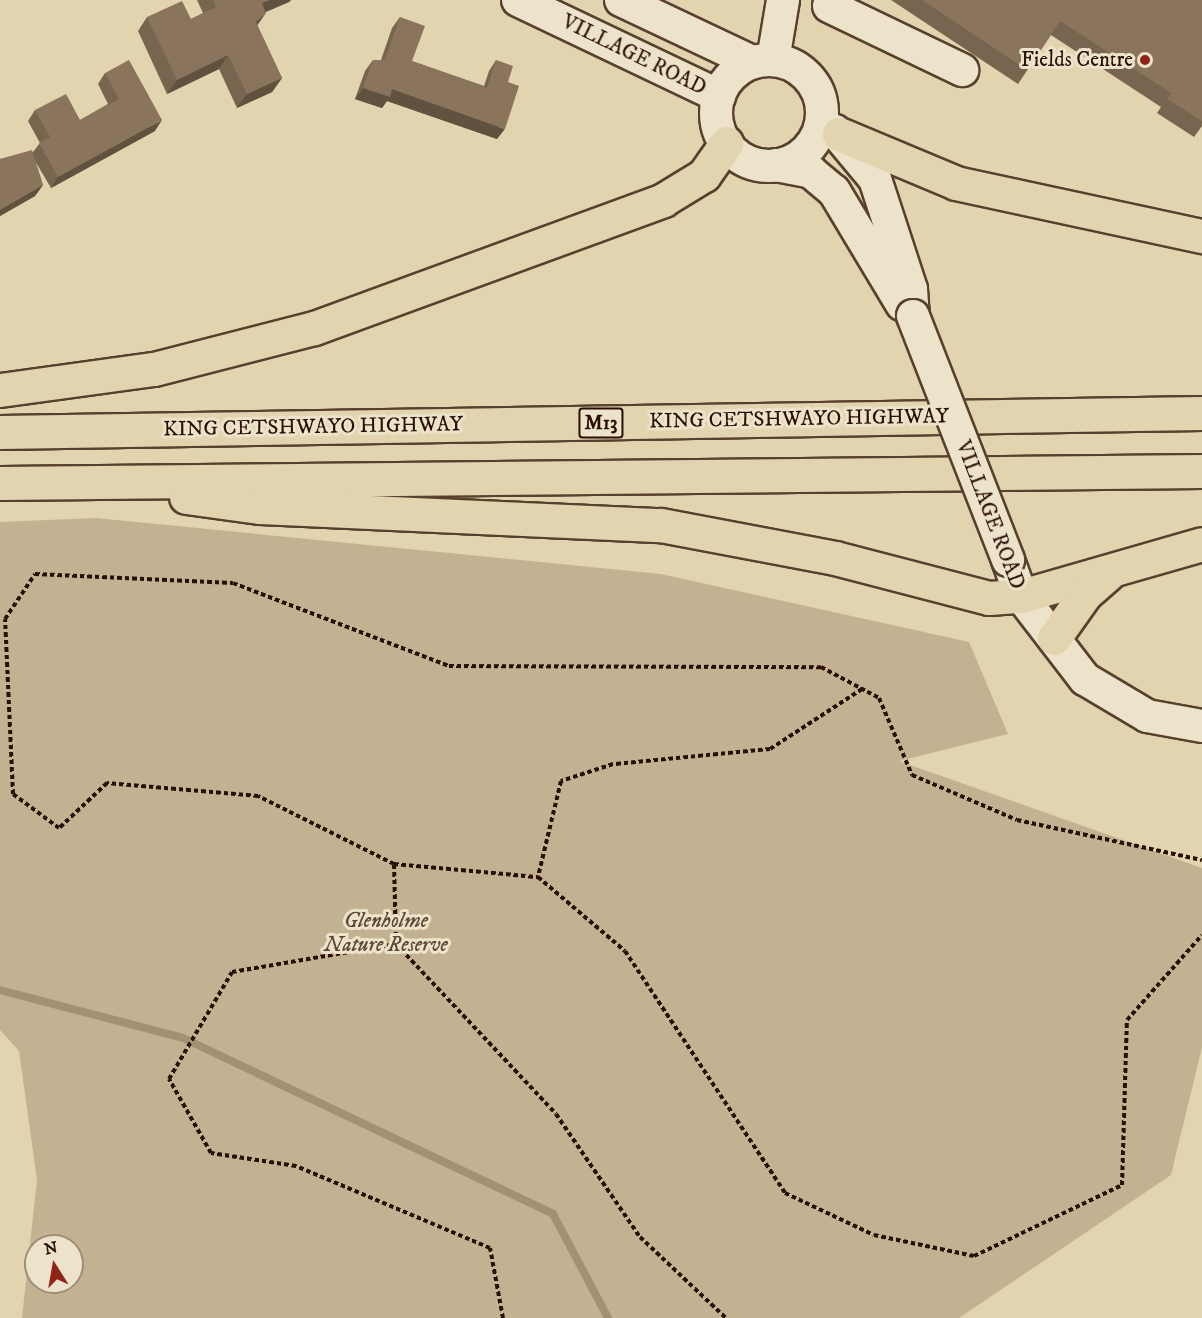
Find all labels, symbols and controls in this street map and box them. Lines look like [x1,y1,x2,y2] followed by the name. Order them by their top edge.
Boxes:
[558,9,710,101] street label: VILLAGE ROAD
[1021,47,1133,73] place label: Fields Centre
[1138,53,1152,67] marker: Fields Centre
[649,404,949,434] street label: KING CETSHWAYO HIGHWAY
[577,406,625,440] road number: M13
[163,412,463,442] street label: KING CETSHWAYO HIGHWAY
[950,437,1030,593] street label: VILLAGE ROAD
[324,908,448,958] park label: Glenholme Nature Reserve
[24,1234,84,1294] north arrow
[43,1237,59,1259] text: N

